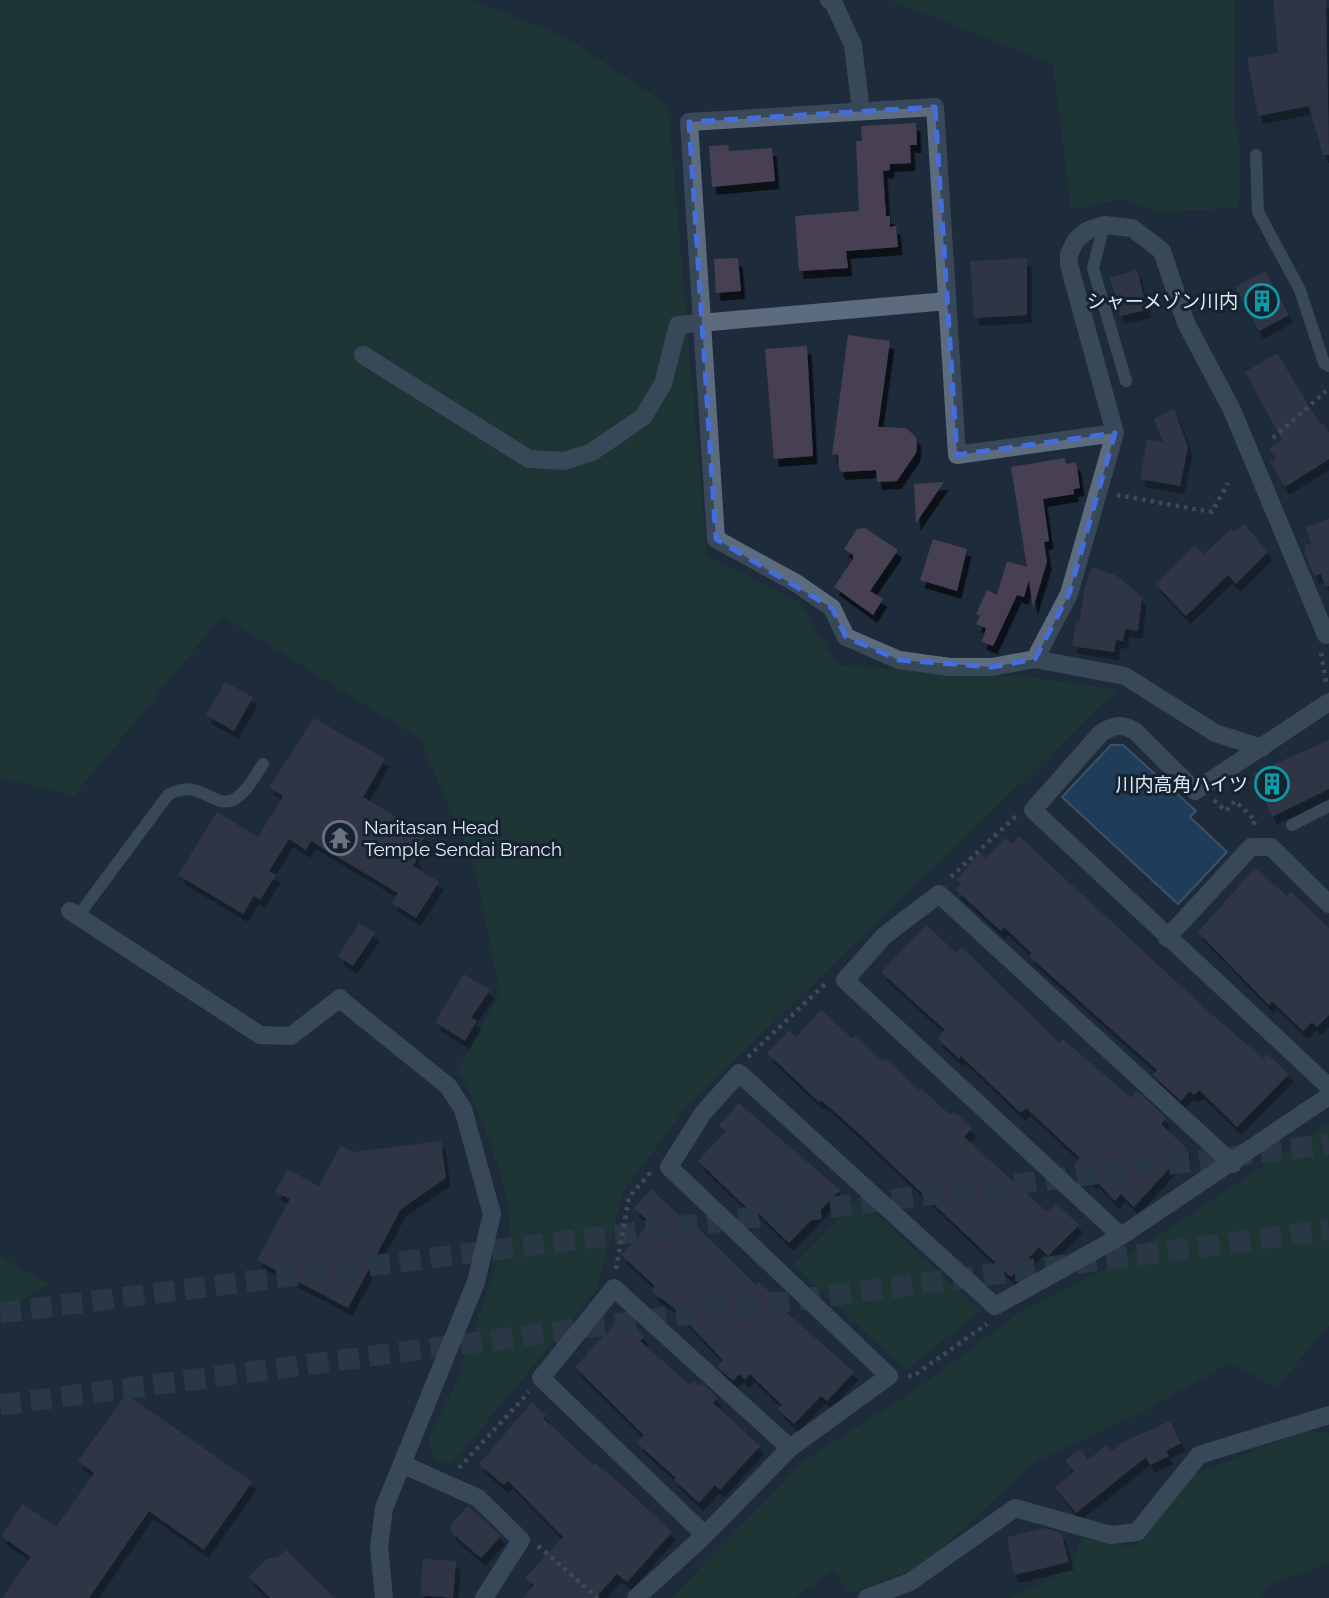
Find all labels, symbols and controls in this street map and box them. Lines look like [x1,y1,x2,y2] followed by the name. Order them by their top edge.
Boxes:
[1243,282,1281,320] building icon: シャーメゾン川内
[1087,290,1238,312] place label: シャーメゾン川内
[1253,765,1291,803] building icon: 川内高角ハイツ
[1115,773,1248,795] place label: 川内高角ハイツ
[364,816,562,860] place label: Naritasan Head Temple Sendai Branch
[321,819,359,857] temple icon: Naritasan Head Temple Sendai Branch

